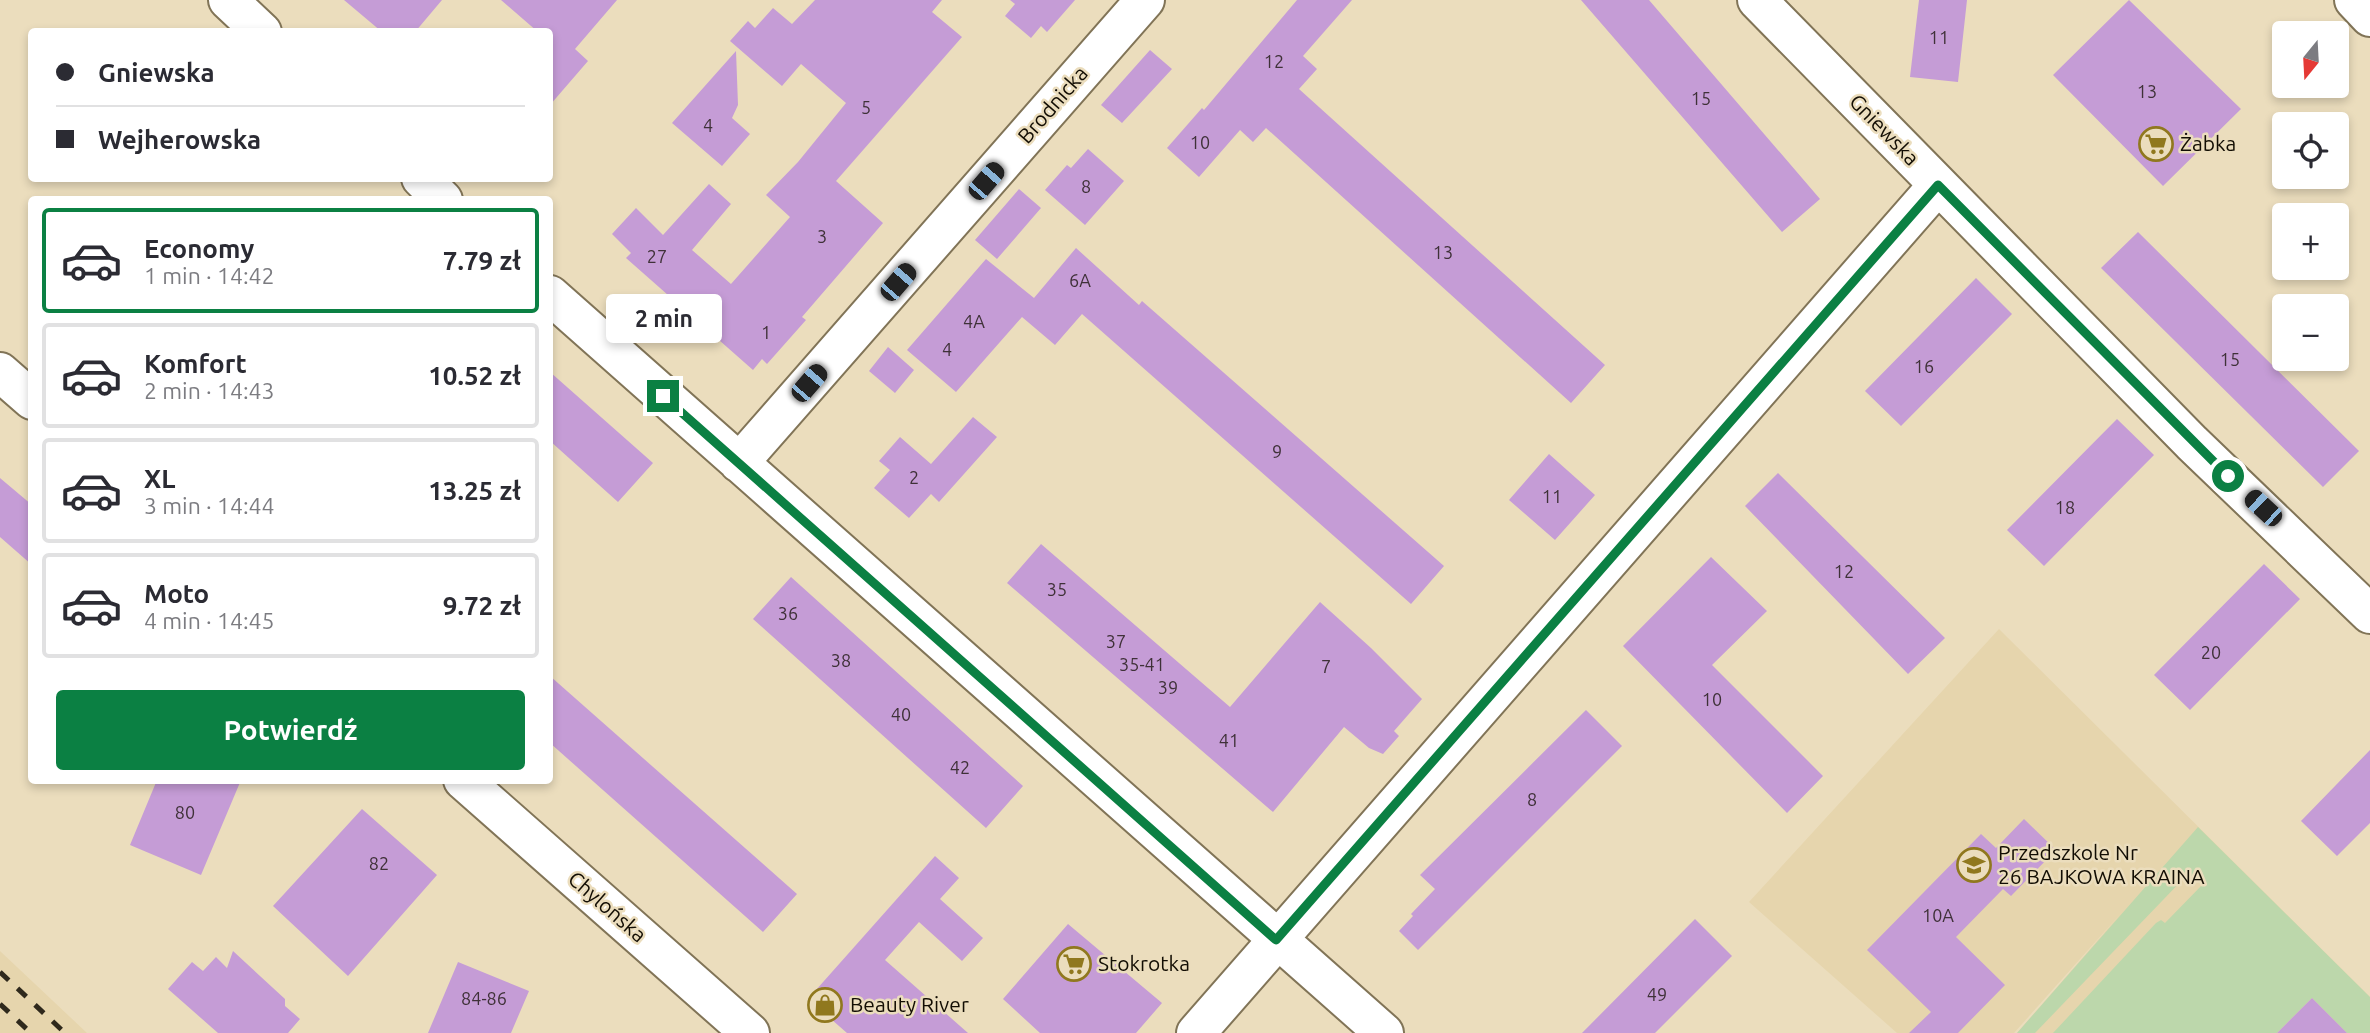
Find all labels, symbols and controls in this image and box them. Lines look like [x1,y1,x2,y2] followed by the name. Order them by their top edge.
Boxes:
[2272,21,2348,98] north arrow
[2272,21,2349,371] map controls
[1929,27,1949,47] house number: 11
[1264,51,1284,71] house number: 12
[98,58,215,87] text: Gniewska
[1012,61,1092,148] street label: Brodnicka
[2137,81,2157,101] house number: 13
[1691,88,1711,108] house number: 15
[1845,89,1924,170] street label: Gniewska
[861,97,871,117] house number: 5
[2272,112,2349,189] button: locate
[703,115,713,135] house number: 4
[98,125,261,154] text: Wejherowska
[2137,125,2175,163] supermarket icon: Żabka
[2180,131,2236,155] place label: Żabka
[1190,132,1210,152] house number: 10
[965,158,1008,204] car
[1081,176,1091,196] house number: 8
[2272,203,2349,280] button: +
[817,226,827,246] house number: 3
[60,229,123,292] icon: car
[144,234,254,263] text: Economy
[1433,242,1453,262] house number: 13
[443,246,521,275] text: 7.79 zł
[647,246,667,266] house number: 27
[877,259,920,305] car
[144,263,275,288] text: 1 min · 14:42
[1069,270,1091,290] house number: 6A
[605,294,721,344] callout: 2 min
[2272,294,2349,371] button: −
[635,306,693,331] text: 2 min
[963,311,985,331] house number: 4A
[761,322,771,342] house number: 1
[942,339,952,359] house number: 4
[60,344,123,407] icon: car
[144,349,247,378] text: Komfort
[2220,349,2240,369] house number: 15
[1914,356,1934,376] house number: 16
[788,360,831,406] car
[428,361,521,390] text: 10.52 zł
[144,378,275,403] text: 2 min · 14:43
[647,380,679,412] route end
[1272,441,1282,461] house number: 9
[60,459,123,522] icon: car
[2212,460,2244,492] route start
[144,464,175,493] text: XL
[909,467,919,487] house number: 2
[428,476,521,505] text: 13.25 zł
[1542,486,1562,506] house number: 11
[2241,486,2286,530] car
[144,493,275,518] text: 3 min · 14:44
[2055,497,2075,517] house number: 18
[1834,561,1854,581] house number: 12
[60,574,123,637] icon: car
[144,579,209,608] text: Moto
[1047,579,1067,599] house number: 35
[443,591,521,620] text: 9.72 zł
[778,603,798,623] house number: 36
[144,608,275,633] text: 4 min · 14:45
[1106,631,1126,651] house number: 37
[2201,642,2221,662] house number: 20
[831,650,851,670] house number: 38
[1119,654,1165,674] house number: 35-41
[1321,656,1331,676] house number: 7
[1158,677,1178,697] house number: 39
[1702,689,1722,709] house number: 10
[56,690,525,770] button: Potwierdź
[891,704,911,724] house number: 40
[1219,730,1239,750] house number: 41
[950,757,970,777] house number: 42
[1527,789,1537,809] house number: 8
[175,802,195,822] house number: 80
[1998,840,2205,888] place label: Przedszkole Nr 26 BAJKOWA KRAINA
[1955,846,1993,884] school or university icon: Przedszkole Nr 26 BAJKOWA KRAINA
[369,853,389,873] house number: 82
[564,866,651,946] street label: Chylońska
[1922,905,1954,925] house number: 10A
[1055,945,1093,983] supermarket icon: Stokrotka
[1098,951,1190,975] place label: Stokrotka
[1647,984,1667,1004] house number: 49
[806,986,844,1024] shop icon: Beauty River
[461,988,507,1008] house number: 84-86
[850,992,969,1016] place label: Beauty River

